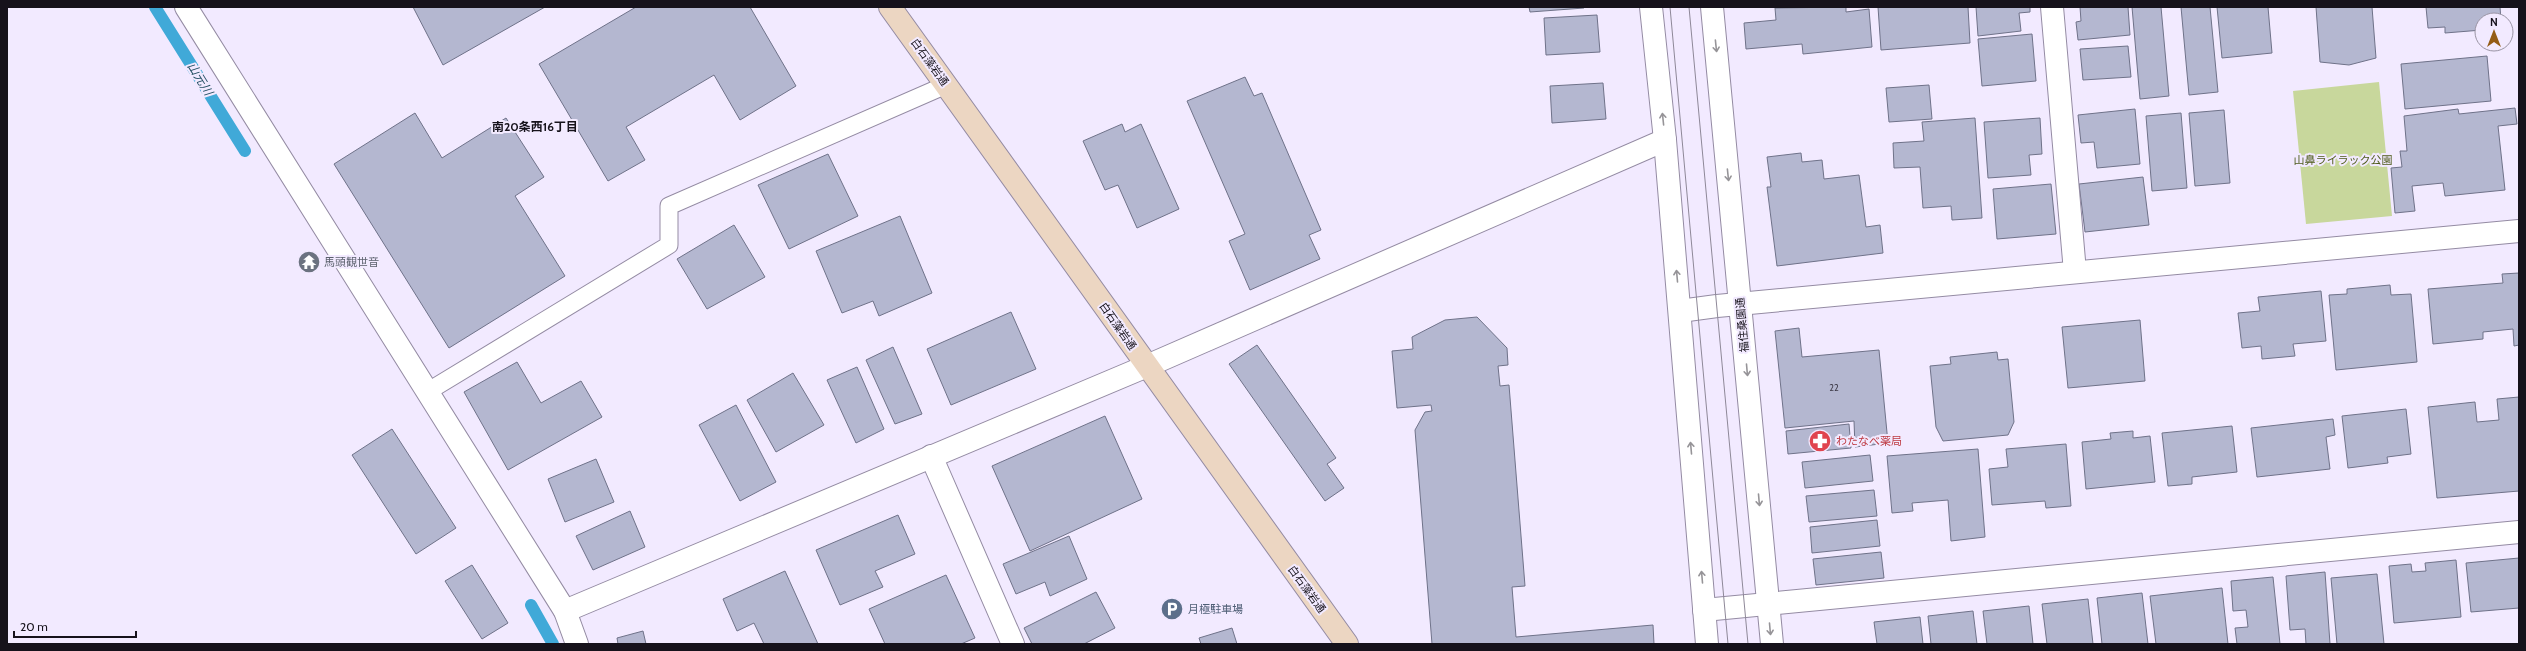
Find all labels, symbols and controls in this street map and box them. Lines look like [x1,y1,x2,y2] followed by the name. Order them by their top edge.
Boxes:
[2474,12,2514,52] north arrow
[2490,15,2498,29] text: N
[908,36,952,88] street label: 白石藻岩通
[1712,39,1719,52] one-way arrow
[185,59,217,100] water label: 山元川
[1659,113,1667,126] one-way arrow
[492,119,578,134] district label: 南20条西16丁目
[2294,153,2393,167] park label: 山鼻ライラック公園
[1724,168,1732,181] one-way arrow
[296,249,322,275] temple icon: 馬頭観世音
[324,255,379,269] place label: 馬頭観世音
[1673,270,1681,283] one-way arrow
[1733,297,1751,353] street label: 福住桑園通
[1096,299,1140,353] street label: 白石藻岩通
[1743,363,1750,376] one-way arrow
[1829,382,1839,393] house number: 22
[1807,428,1833,454] pharmacy icon: わたなべ薬局
[1836,434,1902,448] place label: わたなべ薬局
[1688,442,1695,455] one-way arrow
[1755,493,1762,506] one-way arrow
[1285,563,1329,615] street label: 白石藻岩通
[1698,571,1705,584] one-way arrow
[1159,596,1185,622] parking icon: 月極駐車場
[1188,602,1243,616] place label: 月極駐車場
[14,613,136,639] scale bar
[20,619,48,634] text: 20 m
[1767,622,1774,635] one-way arrow

